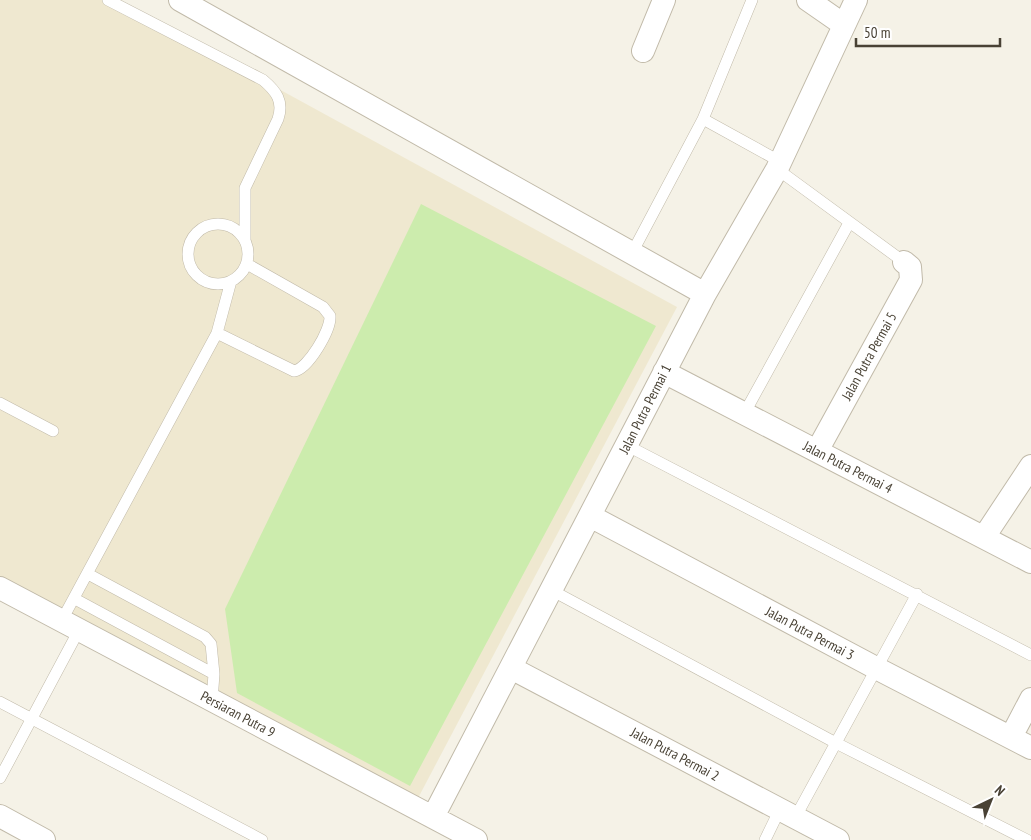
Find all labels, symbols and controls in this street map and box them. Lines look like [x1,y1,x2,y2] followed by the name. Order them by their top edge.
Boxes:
[856,15,1000,47] scale bar
[864,23,890,42] text: 50 m
[837,309,901,404] street label: Jalan Putra Permai 5
[614,361,675,458] street label: Jalan Putra Permai 1
[799,436,896,498] street label: Jalan Putra Permai 4
[762,602,857,664] street label: Jalan Putra Permai 3
[198,687,278,741] street label: Persiaran Putra 9
[627,723,722,785] street label: Jalan Putra Permai 2
[966,775,1016,825] north arrow
[991,781,1009,800] text: N

